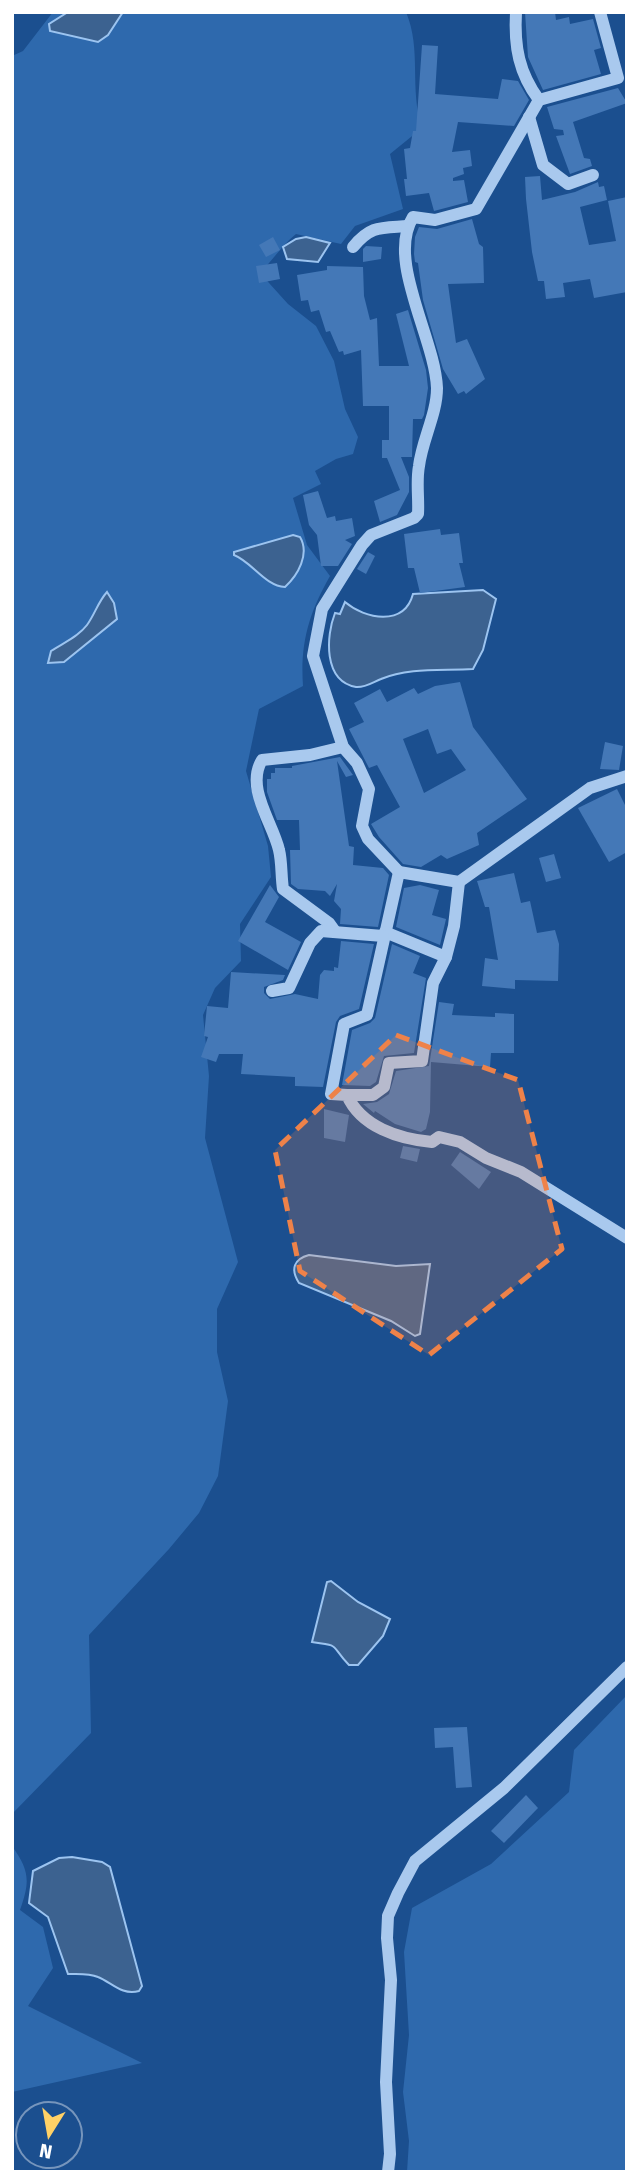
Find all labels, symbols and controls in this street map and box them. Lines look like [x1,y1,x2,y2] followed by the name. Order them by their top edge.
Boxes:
[14,2100,84,2170] north arrow
[37,2139,54,2164] text: N

